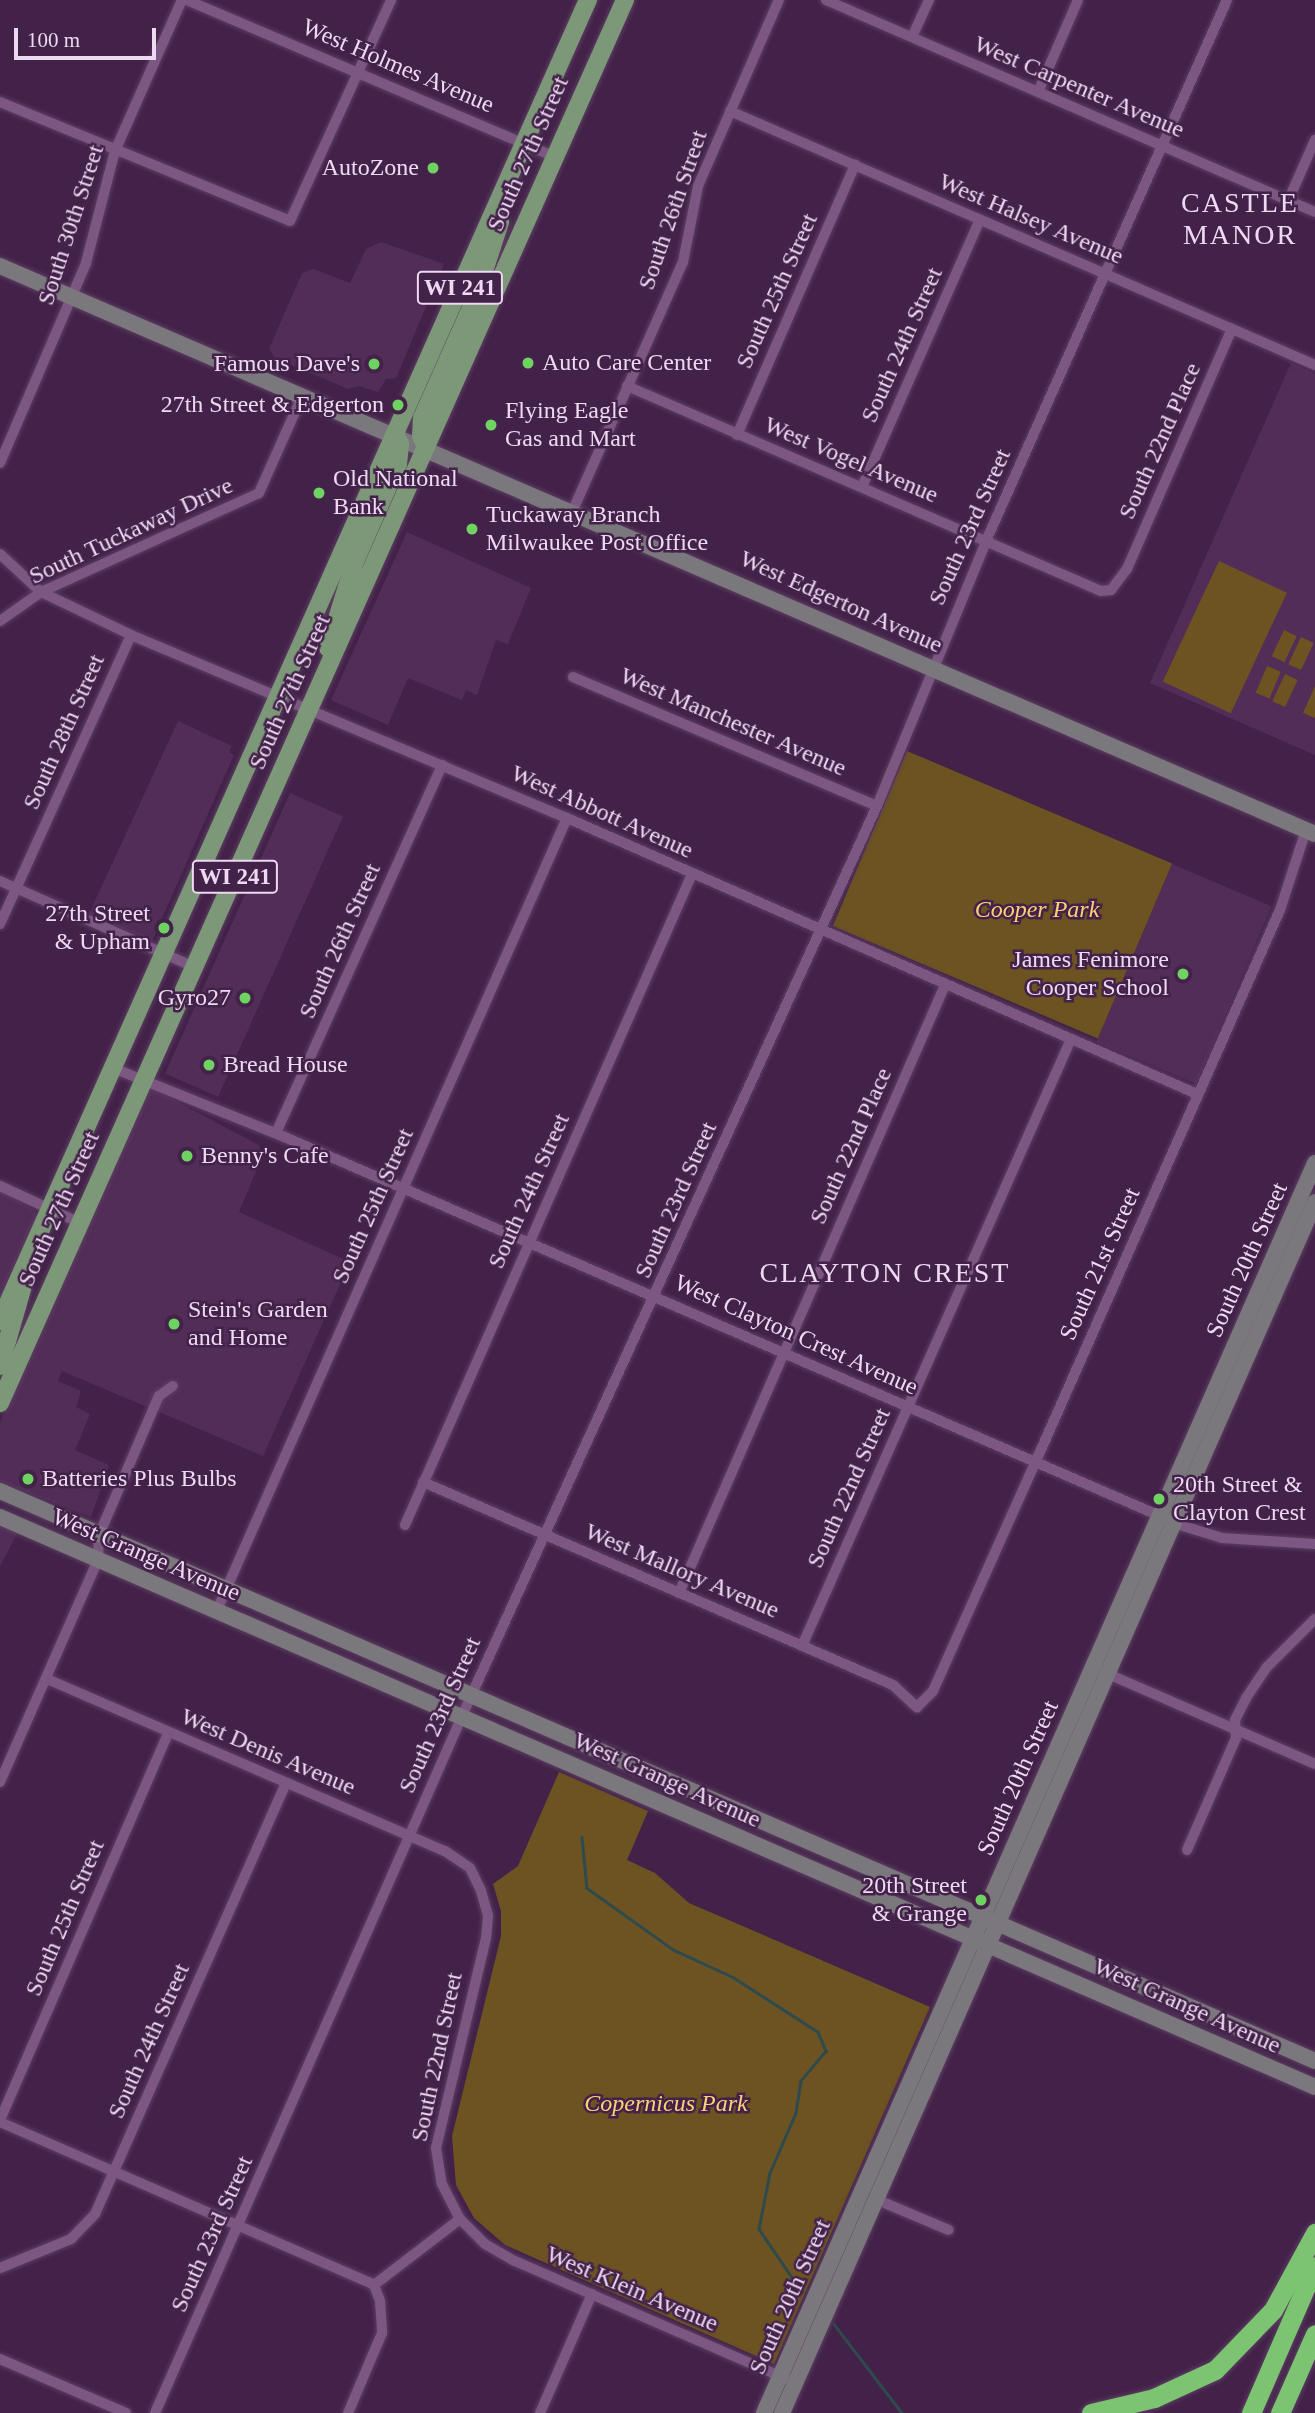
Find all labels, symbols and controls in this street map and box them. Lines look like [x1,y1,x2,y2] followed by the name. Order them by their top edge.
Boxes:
[297,12,499,120] street label: West Holmes Avenue
[18,14,159,58] scale bar
[27,28,80,52] text: 100 m
[969,29,1189,145] street label: West Carpenter Avenue
[481,72,575,236] street label: South 27th Street
[632,127,714,293] street label: South 26th Street
[32,141,110,309] street label: South 30th Street
[322,154,419,182] place label: AutoZone
[425,160,441,176] marker: AutoZone
[934,167,1128,271] street label: West Halsey Avenue
[1182,186,1298,252] district label: CASTLE MANOR
[730,209,824,373] street label: South 25th Street
[855,263,949,427] street label: South 24th Street
[416,268,504,308] road number: WI 241
[542,349,711,377] place label: Auto Care Center
[214,350,360,378] place label: Famous Dave's
[520,355,536,371] marker: Auto Care Center
[366,356,382,372] marker: Famous Dave's
[1113,358,1207,524] street label: South 22nd Place
[161,391,384,419] place label: 27th Street & Edgerton
[390,397,406,413] marker: 27th Street & Edgerton
[505,397,636,453] place label: Flying Eagle Gas and Mart
[759,410,943,510] street label: West Vogel Avenue
[483,417,499,433] marker: Flying Eagle Gas and Mart
[923,444,1017,610] street label: South 23rd Street
[333,465,458,521] place label: Old National Bank
[24,471,238,591] street label: South Tuckaway Drive
[311,485,327,501] marker: Old National Bank
[486,501,708,557] place label: Tuckaway Branch Milwaukee Post Office
[464,521,480,537] marker: Tuckaway Branch Milwaukee Post Office
[735,544,947,660] street label: West Edgerton Avenue
[243,610,337,774] street label: South 27th Street
[17,650,111,814] street label: South 28th Street
[615,661,851,783] street label: West Manchester Avenue
[505,758,699,866] street label: West Abbott Avenue
[191,858,279,897] road number: WI 241
[293,859,387,1023] street label: South 26th Street
[975,896,1099,924] park label: Cooper Park
[45,900,150,956] place label: 27th Street & Upham
[156,920,172,936] marker: 27th Street & Upham
[1012,946,1169,1002] place label: James Fenimore Cooper School
[1175,966,1191,982] marker: James Fenimore Cooper School
[158,984,231,1012] place label: Gyro27
[237,990,253,1006] marker: Gyro27
[223,1051,348,1079] place label: Bread House
[201,1057,217,1073] marker: Bread House
[804,1063,898,1229] street label: South 22nd Place
[482,1109,576,1273] street label: South 24th Street
[629,1117,723,1283] street label: South 23rd Street
[326,1124,420,1288] street label: South 25th Street
[12,1127,106,1291] street label: South 27th Street
[201,1142,329,1170] place label: Benny's Cafe
[179,1148,195,1164] marker: Benny's Cafe
[1200,1178,1294,1342] street label: South 20th Street
[1053,1183,1147,1345] street label: South 21st Street
[761,1256,1009,1290] district label: CLAYTON CREST
[669,1268,923,1402] street label: West Clayton Crest Avenue
[188,1296,328,1352] place label: Stein's Garden and Home
[166,1316,182,1332] marker: Stein's Garden and Home
[801,1404,897,1572] street label: South 22nd Street
[42,1465,237,1493] place label: Batteries Plus Bulbs
[20,1471,36,1487] marker: Batteries Plus Bulbs
[1173,1471,1306,1527] place label: 20th Street & Clayton Crest
[1151,1491,1167,1507] marker: 20th Street & Clayton Crest
[47,1502,245,1608] street label: West Grange Avenue
[580,1517,784,1625] street label: West Mallory Avenue
[393,1632,487,1798] street label: South 23rd Street
[971,1696,1065,1860] street label: South 20th Street
[176,1702,360,1802] street label: West Denis Avenue
[568,1726,766,1834] street label: West Grange Avenue
[19,1836,111,2000] street label: South 25th Street
[862,1872,967,1928] place label: 20th Street & Grange
[973,1892,989,1908] marker: 20th Street & Grange
[1088,1952,1286,2060] street label: West Grange Avenue
[102,1959,196,2123] street label: South 24th Street
[405,1970,469,2144] street label: South 22nd Street
[584,2090,748,2118] park label: Copernicus Park
[165,2151,259,2317] street label: South 23rd Street
[743,2215,837,2379] street label: South 20th Street
[541,2239,723,2339] street label: West Klein Avenue

